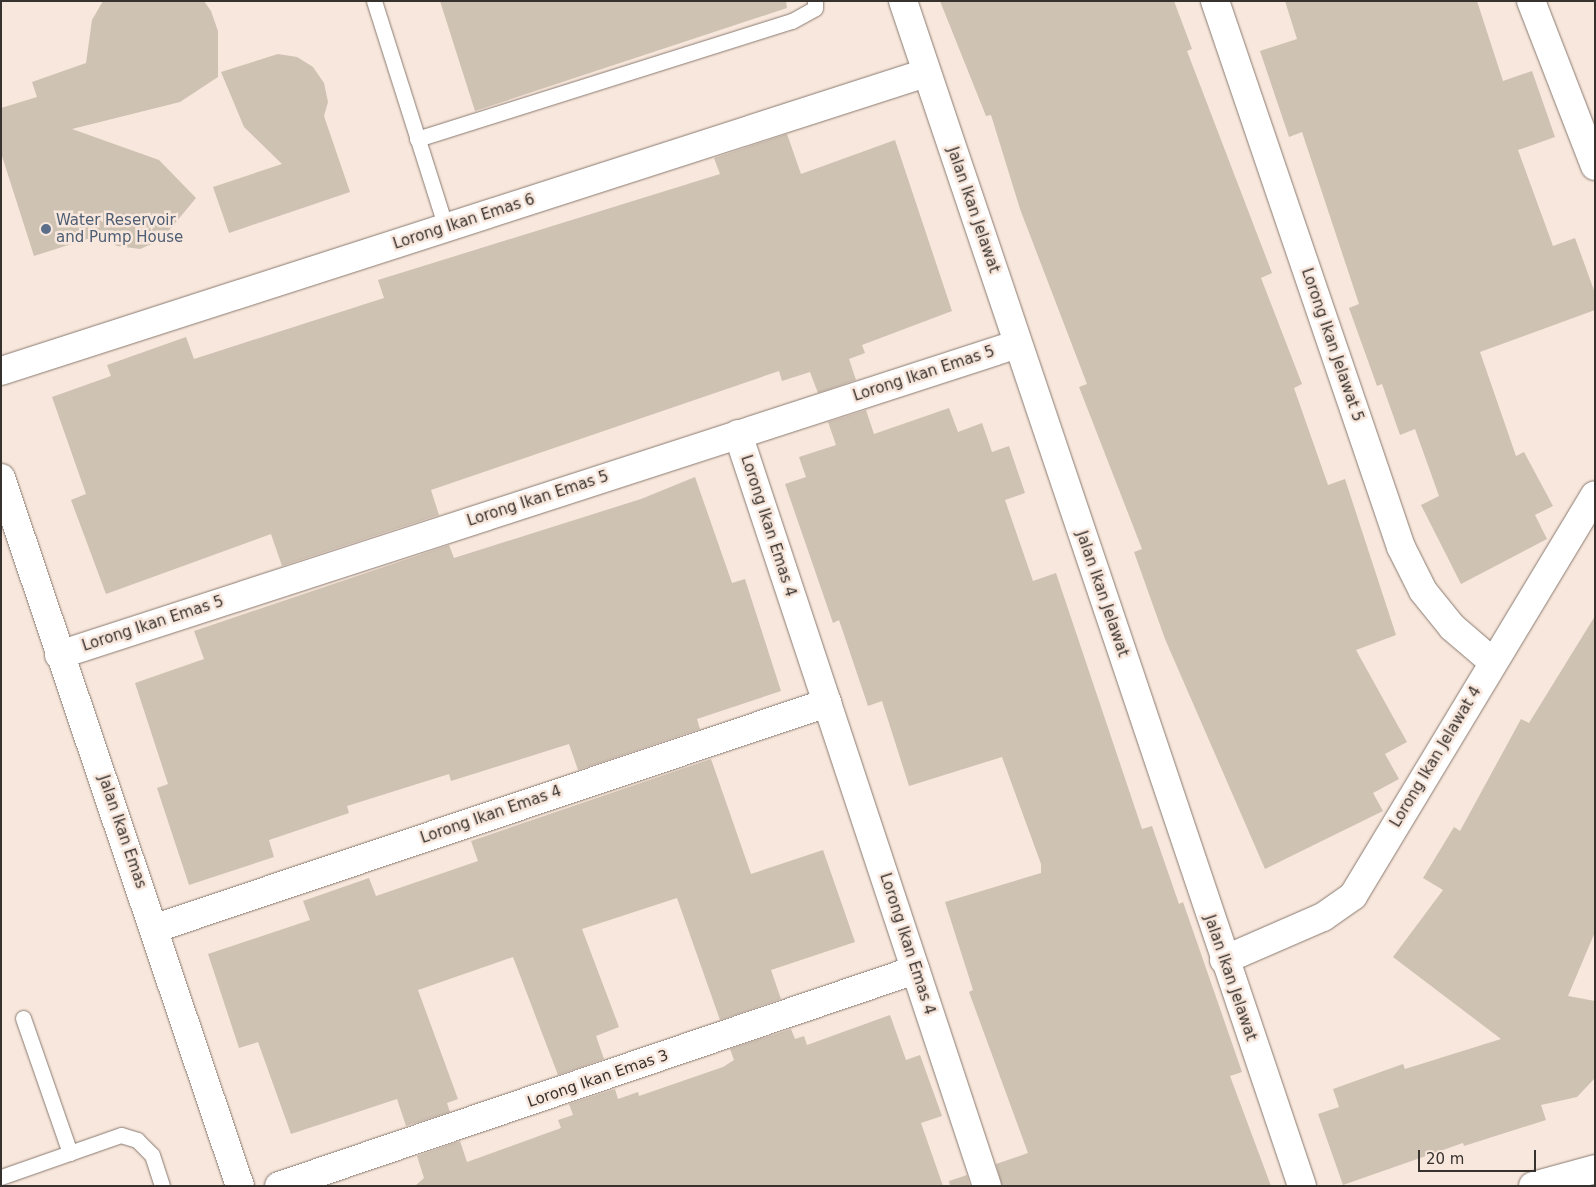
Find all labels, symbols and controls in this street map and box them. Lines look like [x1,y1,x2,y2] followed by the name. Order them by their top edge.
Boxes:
[943,145,1003,275] street label: Jalan Ikan Jelawat
[391,191,537,253] street label: Lorong Ikan Emas 6
[56,211,183,246] place label: Water Reservoir and Pump House
[40,223,52,235] marker: Water Reservoir and Pump House
[1297,266,1367,424] street label: Lorong Ikan Jelawat 5
[851,343,997,405] street label: Lorong Ikan Emas 5
[737,453,799,599] street label: Lorong Ikan Emas 4
[465,468,611,530] street label: Lorong Ikan Emas 5
[1072,529,1132,659] street label: Jalan Ikan Jelawat
[80,593,226,655] street label: Lorong Ikan Emas 5
[1387,683,1485,831] street label: Lorong Ikan Jelawat 4
[94,773,150,891] street label: Jalan Ikan Emas
[418,782,564,848] street label: Lorong Ikan Emas 4
[876,871,938,1017] street label: Lorong Ikan Emas 4
[1200,913,1260,1043] street label: Jalan Ikan Jelawat
[525,1046,671,1112] street label: Lorong Ikan Emas 3
[1421,1140,1538,1172] scale bar
[1426,1150,1464,1168] text: 20 m

